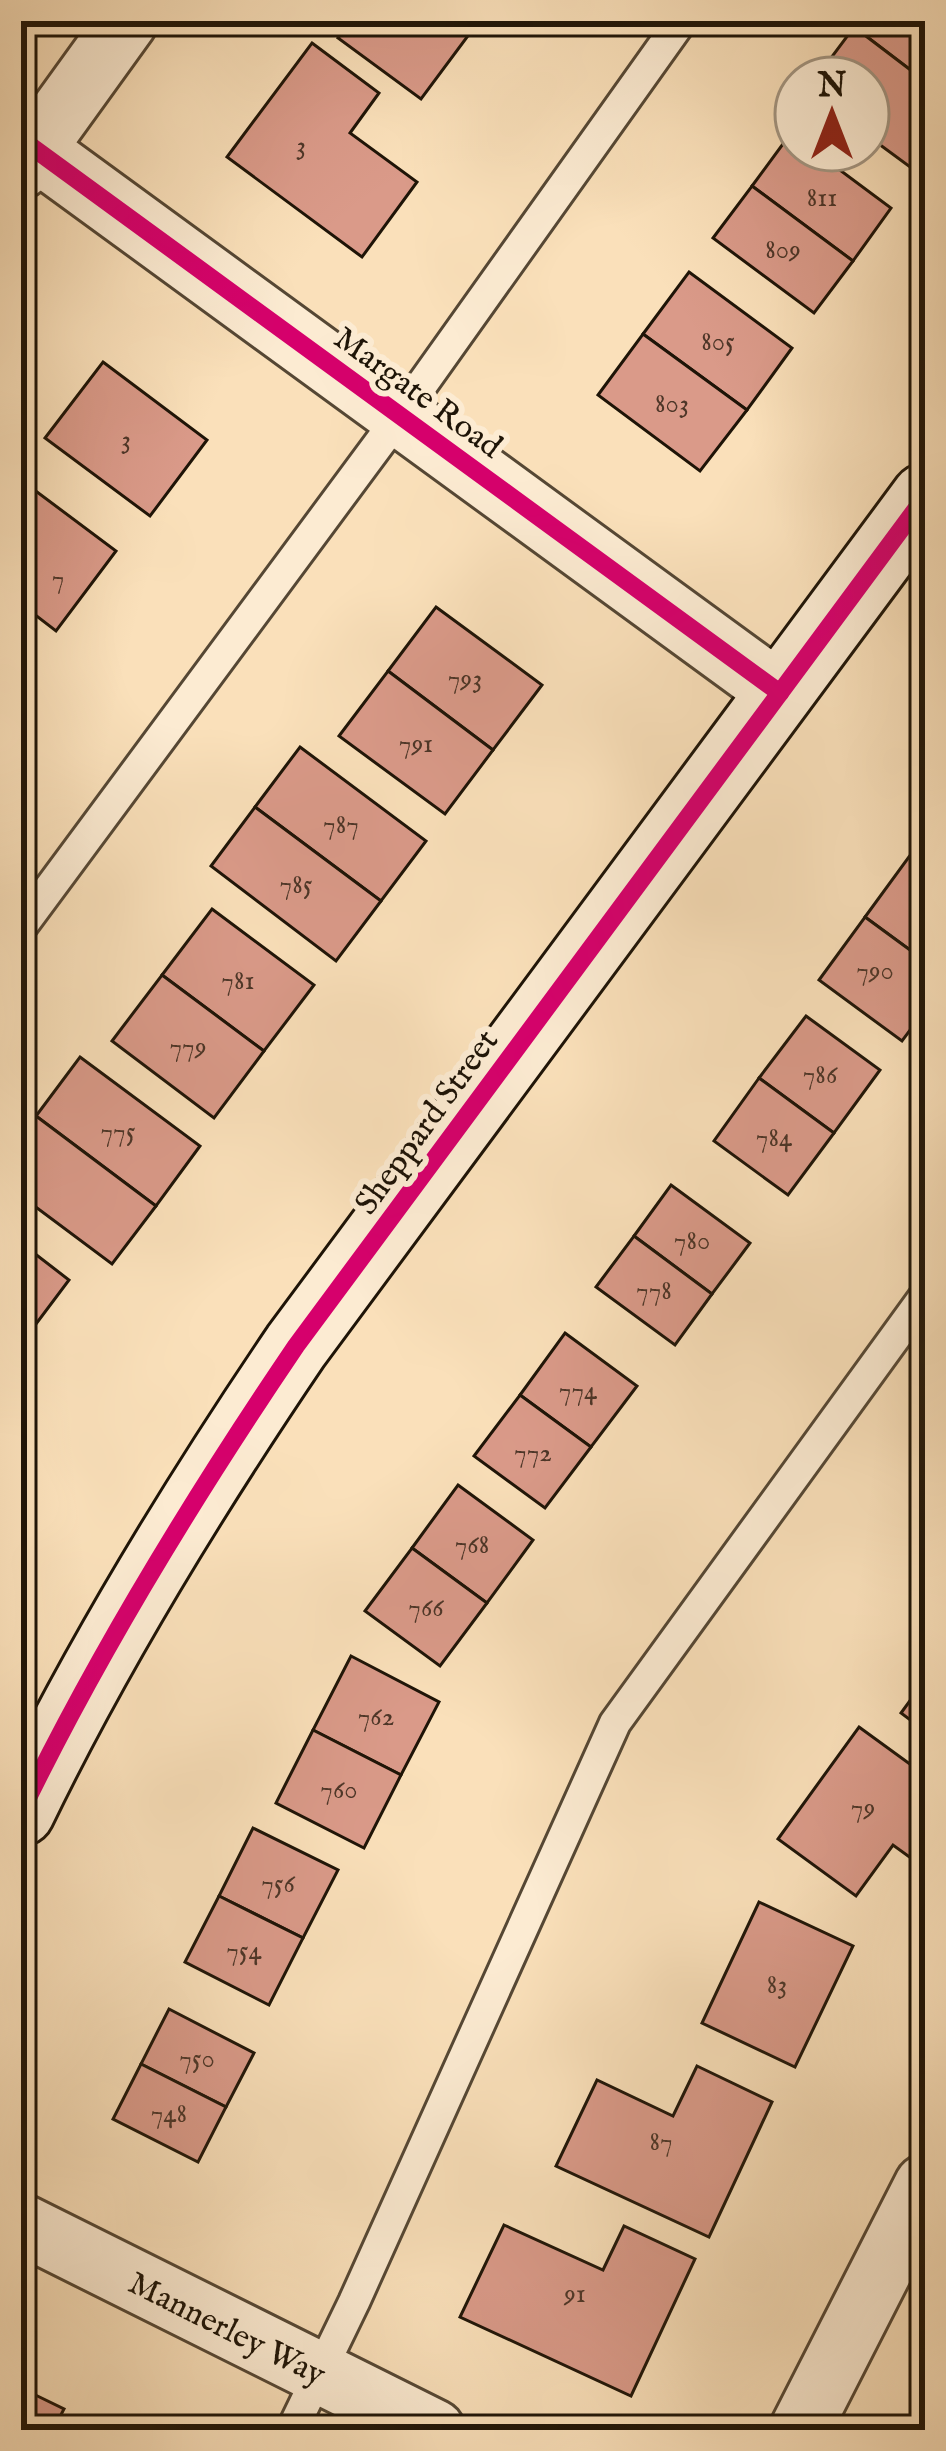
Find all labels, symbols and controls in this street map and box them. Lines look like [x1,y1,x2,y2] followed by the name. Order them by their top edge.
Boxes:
[772,54,892,174] north arrow
[817,66,847,108] text: N
[296,130,306,164] house number: 3
[807,182,837,216] house number: 811
[765,234,801,268] house number: 809
[325,318,510,469] street label: Margate Road
[701,326,735,360] house number: 805
[655,388,689,422] house number: 803
[121,424,131,458] house number: 3
[52,563,64,597] house number: 7
[448,663,482,697] house number: 793
[399,728,433,762] house number: 791
[323,809,359,843] house number: 787
[280,869,313,903] house number: 785
[856,955,894,989] house number: 790
[221,965,255,999] house number: 781
[346,1022,509,1223] street label: Sheppard Street
[169,1031,207,1065] house number: 779
[803,1059,838,1093] house number: 786
[100,1116,136,1150] house number: 775
[756,1122,793,1156] house number: 784
[674,1225,710,1259] house number: 780
[636,1275,672,1309] house number: 778
[559,1375,598,1409] house number: 774
[514,1437,552,1471] house number: 772
[455,1529,489,1563] house number: 768
[408,1592,444,1626] house number: 766
[358,1701,394,1735] house number: 762
[320,1774,358,1808] house number: 760
[851,1792,875,1826] house number: 79
[261,1868,295,1902] house number: 756
[226,1935,263,1969] house number: 754
[767,1969,787,2003] house number: 83
[179,2043,215,2077] house number: 750
[151,2098,187,2132] house number: 748
[649,2126,673,2160] house number: 87
[121,2263,333,2397] street label: Mannerley Way
[563,2278,586,2312] house number: 91

